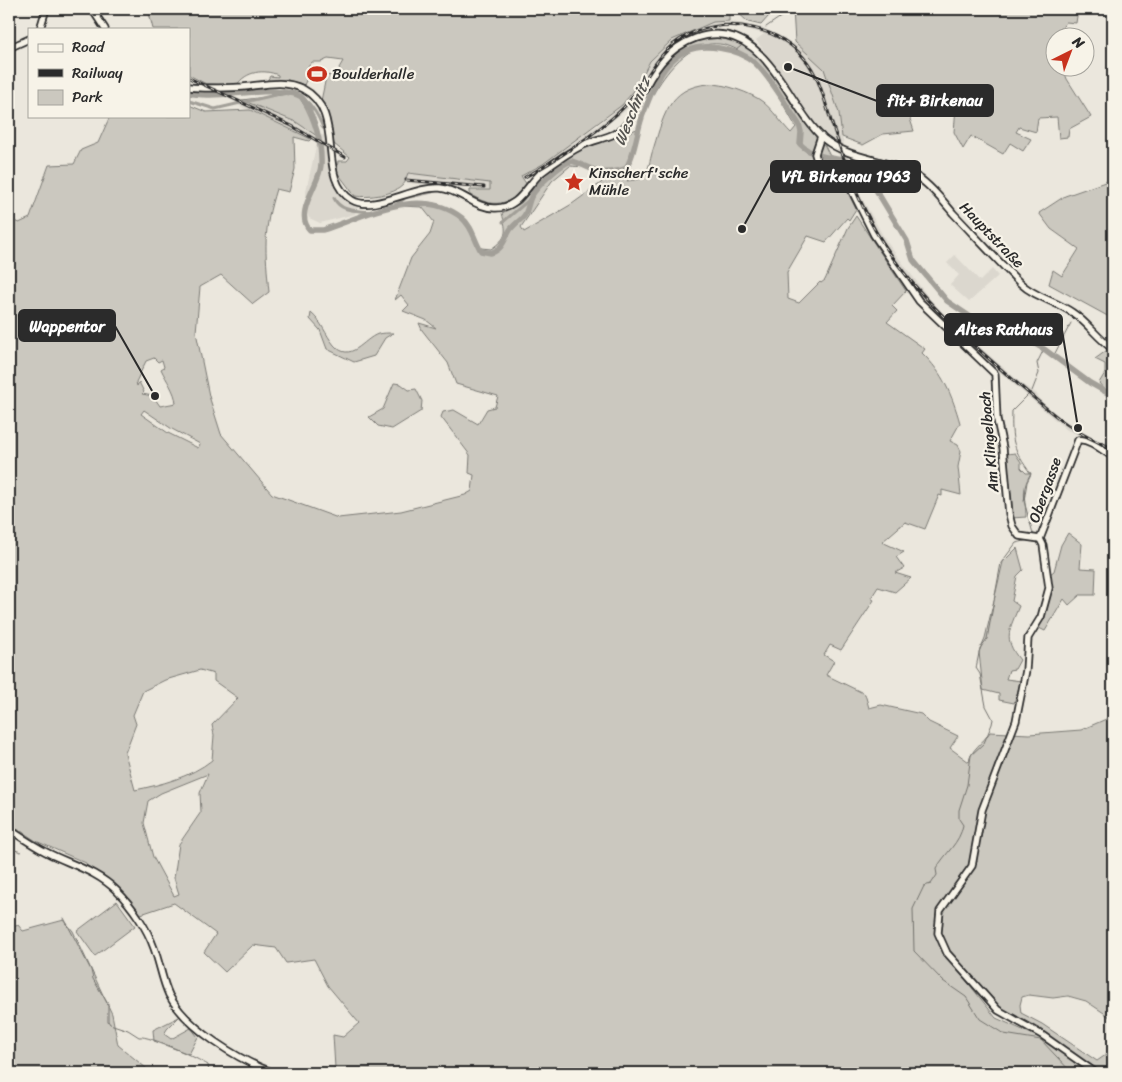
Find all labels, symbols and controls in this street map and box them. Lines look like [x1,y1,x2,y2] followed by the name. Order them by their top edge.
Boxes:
[28,28,190,118] legend
[1044,28,1094,78] north arrow
[1066,30,1091,55] text: N
[72,34,105,60] text: Road
[72,60,123,86] text: Railway
[332,61,415,87] place label: Boulderhalle
[306,63,328,85] sports icon: Boulderhalle
[605,70,660,150] water label: Weschnitz
[72,84,103,110] text: Park
[877,85,993,116] callout: fit+ Birkenau
[887,86,983,115] text: fit+ Birkenau
[589,160,689,203] place label: Kinscherf'sche Mühle
[771,161,920,192] callout: VfL Birkenau 1963
[782,162,911,191] text: VfL Birkenau 1963
[563,171,585,193] place icon: Kinscherf'sche Mühle
[953,195,1031,275] street label: Hauptstraße
[19,310,115,341] callout: Wappentor
[29,312,106,341] text: Wappentor
[945,314,1062,345] callout: Altes Rathaus
[954,315,1053,344] text: Altes Rathaus
[972,390,1006,495] street label: Am Klingelbach
[1021,454,1069,526] street label: Obergasse

